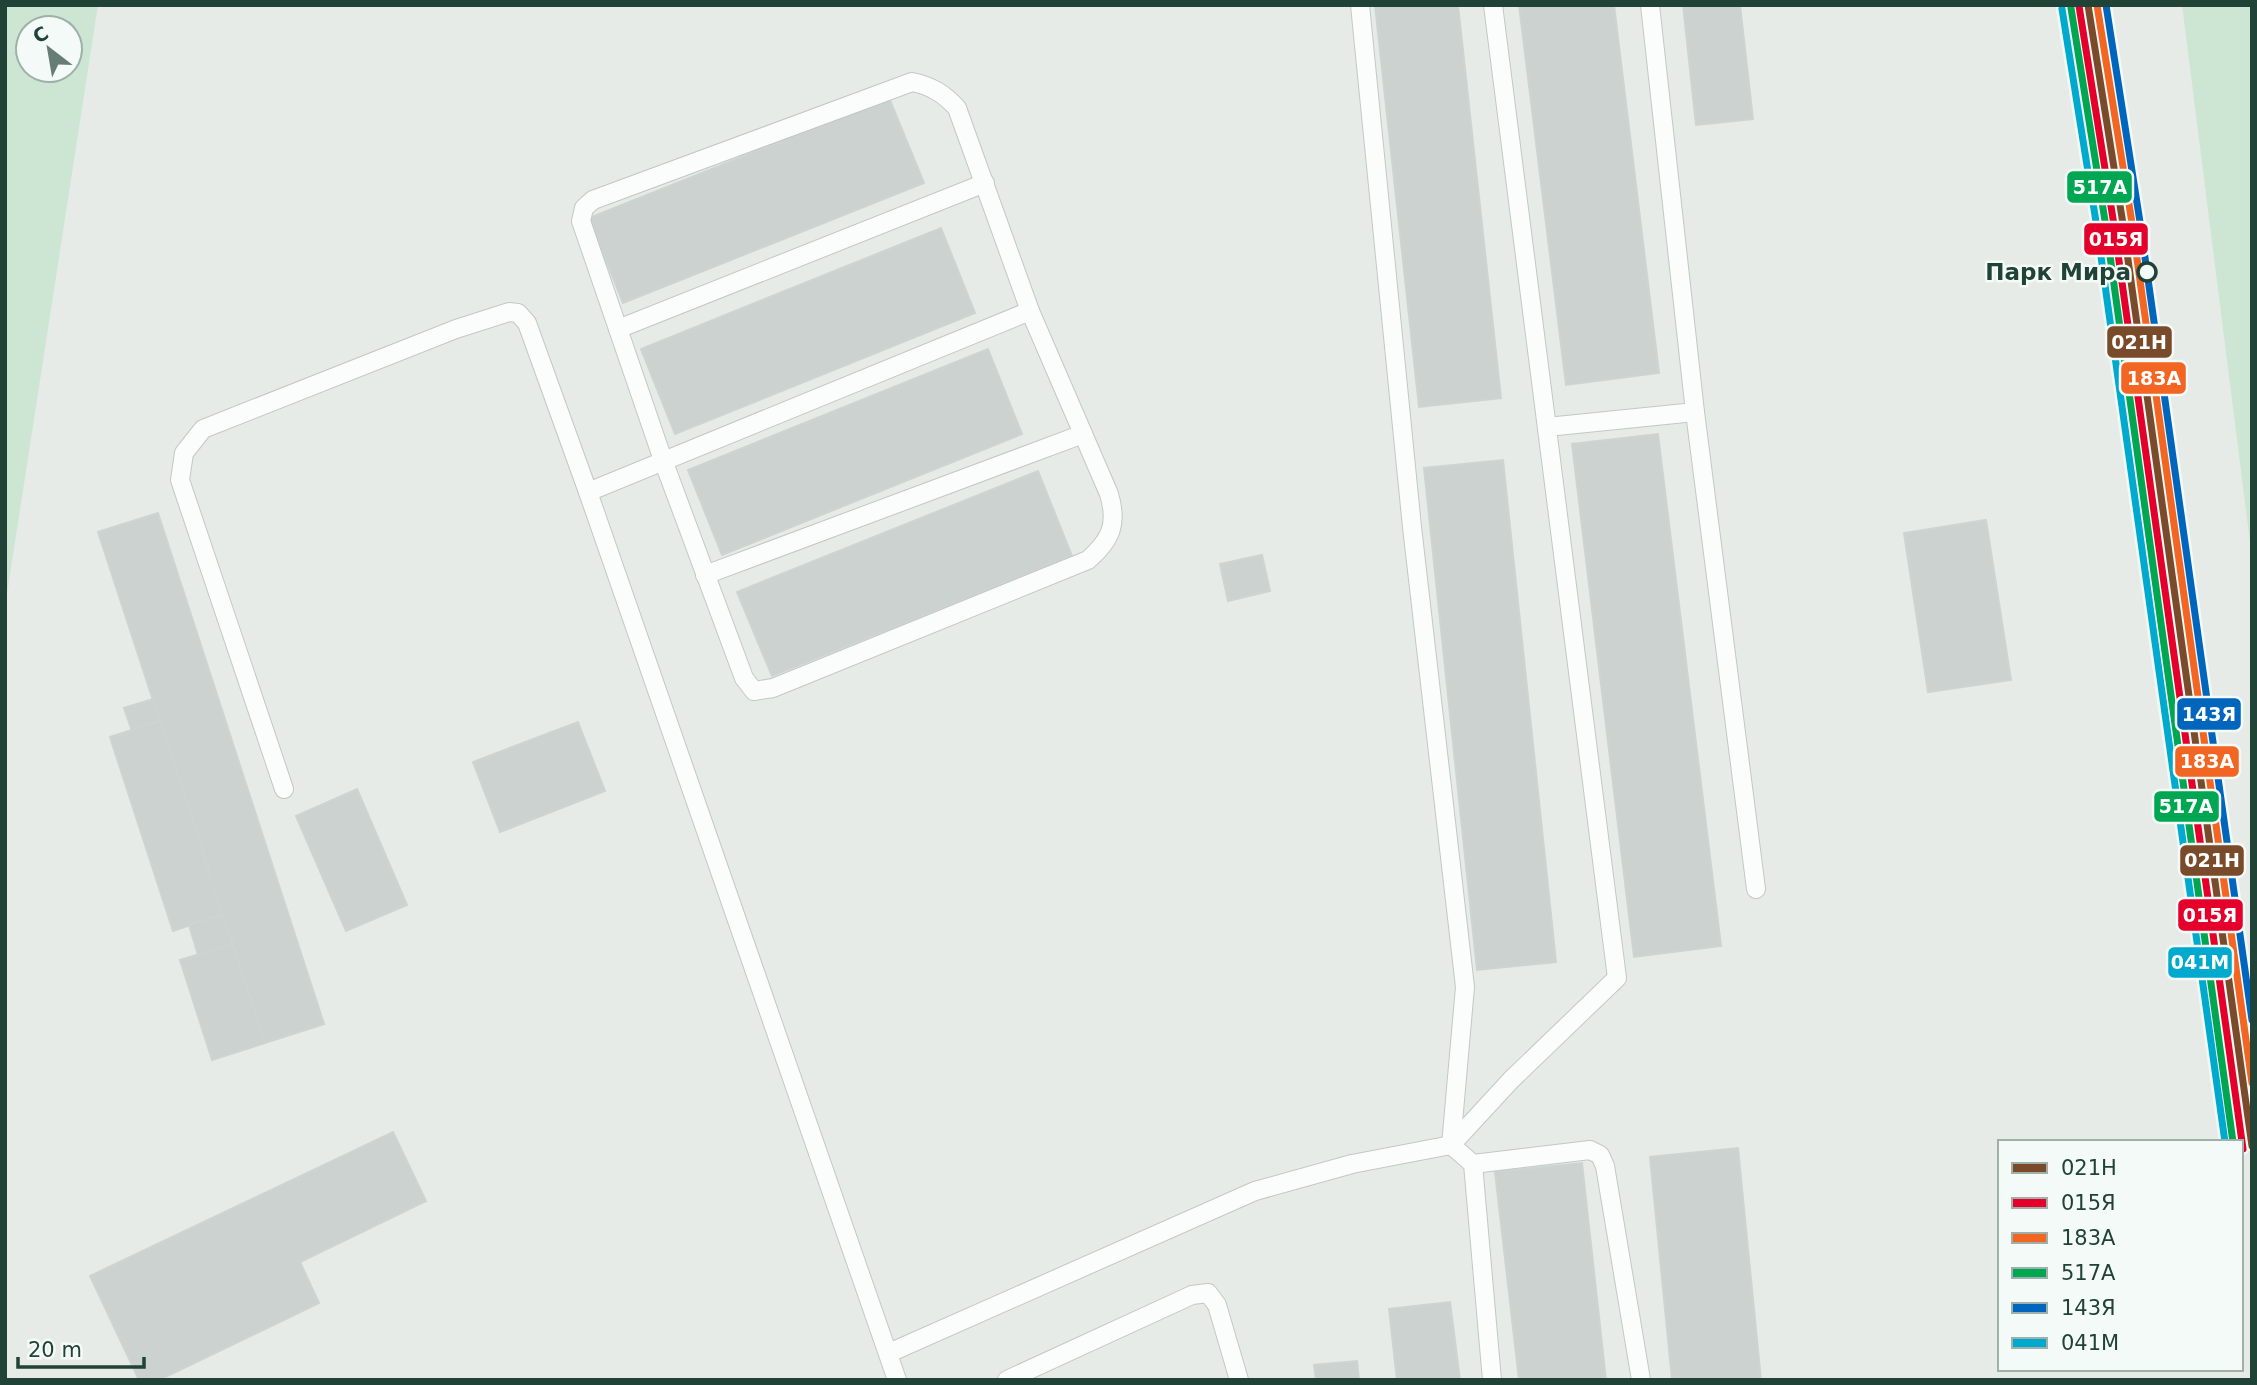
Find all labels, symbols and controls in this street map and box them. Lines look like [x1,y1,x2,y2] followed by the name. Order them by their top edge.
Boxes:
[14,14,84,84] north arrow
[29,21,52,47] text: С
[2066,170,2133,204] line badge: 517А
[2073,176,2127,198] text: 517А
[2083,222,2149,256] line badge: 015Я
[2089,228,2143,250] text: 015Я
[1985,259,2131,285] place label: Парк Мира
[2137,262,2157,282] marker: Парк Мира
[2106,325,2173,359] line badge: 021Н
[2111,331,2167,353] text: 021Н
[2120,361,2187,395] line badge: 183А
[2127,367,2181,389] text: 183А
[2176,697,2242,731] line badge: 143Я
[2182,703,2236,725] text: 143Я
[2174,745,2240,778] line badge: 183А
[2180,750,2234,772] text: 183А
[2153,790,2220,823] line badge: 517А
[2159,795,2213,817] text: 517А
[2179,844,2245,877] line badge: 021Н
[2184,849,2240,871] text: 021Н
[2177,898,2244,932] line badge: 015Я
[2183,904,2237,926] text: 015Я
[2167,946,2233,979] line badge: 041М
[2171,951,2229,973] text: 041М
[1998,1140,2243,1371] legend
[2061,1156,2117,1180] text: 021Н
[2061,1191,2116,1215] text: 015Я
[2061,1226,2116,1250] text: 183А
[2061,1261,2116,1285] text: 517А
[2061,1296,2116,1320] text: 143Я
[18,1326,144,1370] scale bar
[2061,1331,2119,1355] text: 041М
[28,1338,82,1362] text: 20 m

